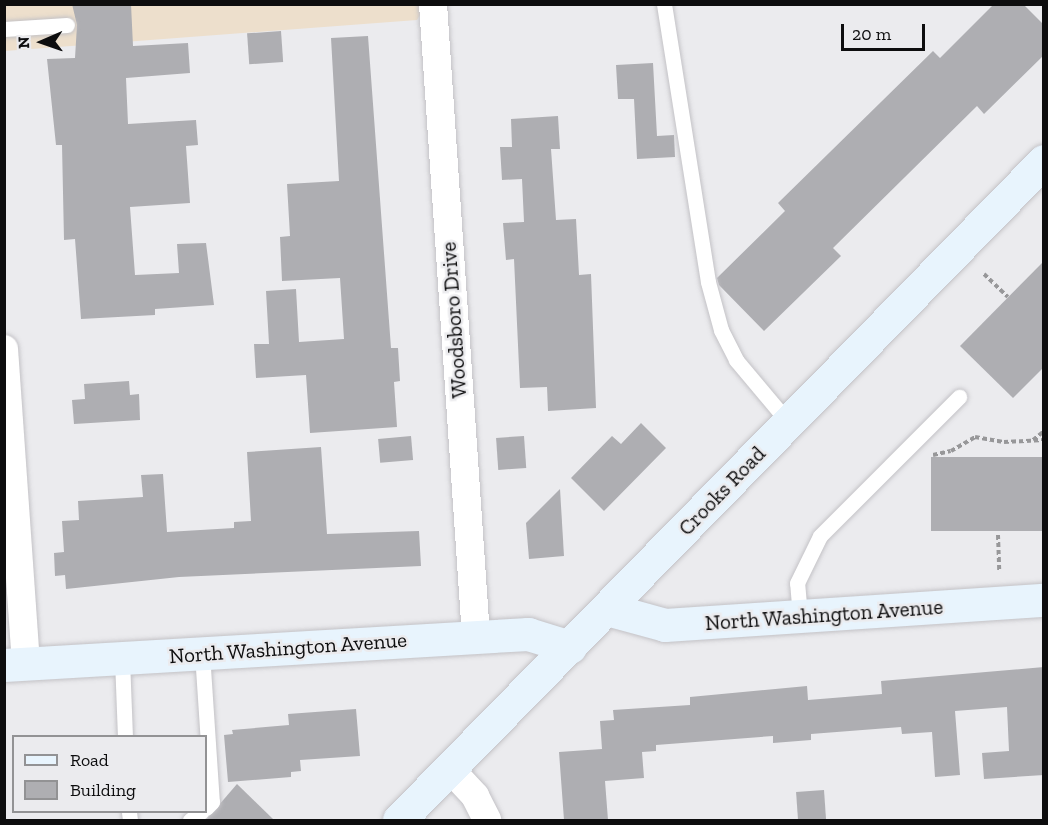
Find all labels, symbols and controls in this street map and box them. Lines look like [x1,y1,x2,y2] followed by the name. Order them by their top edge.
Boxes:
[12,12,72,72] north arrow
[844,12,928,50] scale bar
[852,23,891,45] text: 20 m
[14,36,33,49] text: N
[436,241,472,399] street label: Woodsboro Drive
[673,441,771,541] street label: Crooks Road
[703,594,945,636] street label: North Washington Avenue
[167,627,409,669] street label: North Washington Avenue
[12,735,207,813] legend
[70,749,109,771] text: Road
[70,779,136,801] text: Building

